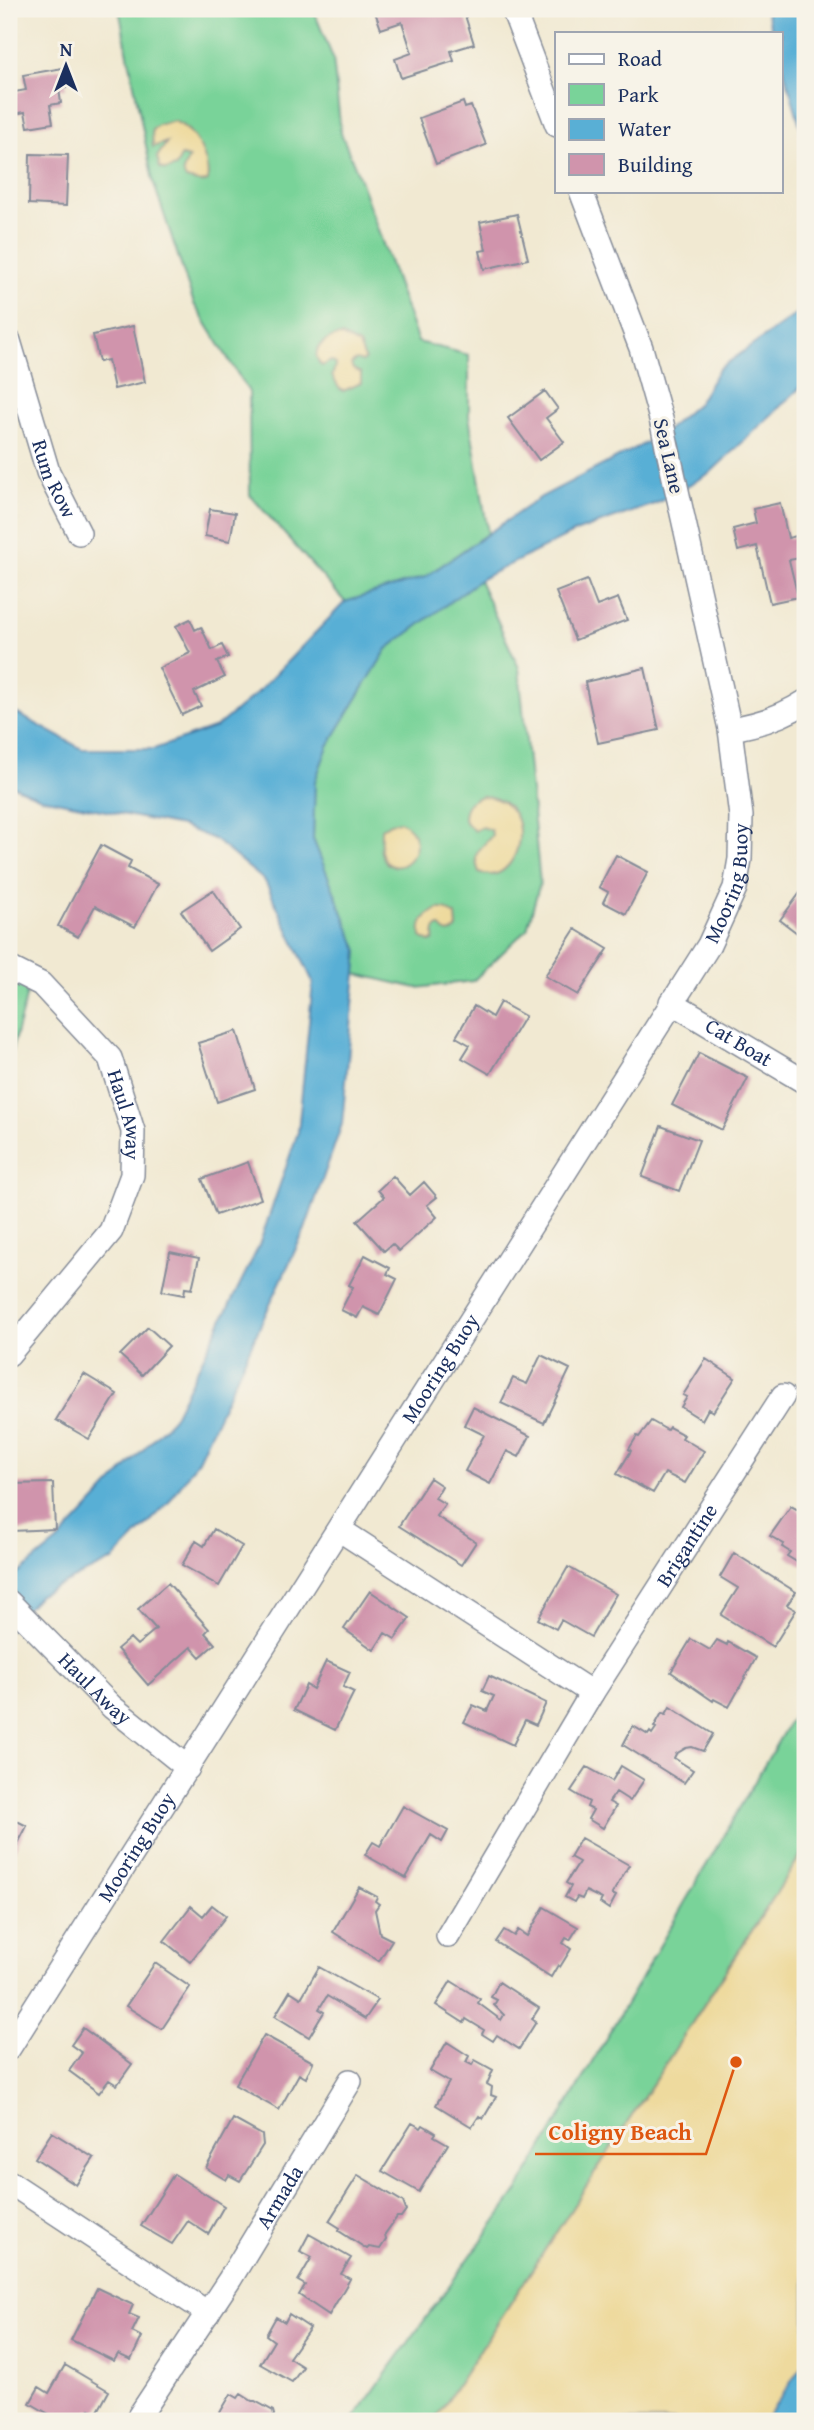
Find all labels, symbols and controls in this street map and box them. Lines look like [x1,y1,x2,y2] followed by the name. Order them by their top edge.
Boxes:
[32,32,102,102] north arrow
[555,32,782,192] legend
[60,35,73,63] text: N
[618,43,663,74] text: Road
[618,79,659,110] text: Park
[618,113,671,144] text: Water
[618,149,693,180] text: Building
[646,415,693,497] street label: Sea Lane
[24,436,85,523] street label: Rum Row
[696,822,756,948] street label: Mooring Buoy
[700,1010,779,1074] street label: Cat Boat
[100,1065,149,1161] street label: Haul Away
[393,1307,487,1429] street label: Mooring Buoy
[648,1497,725,1593] street label: Brigantine
[51,1645,139,1732] street label: Haul Away
[90,1785,183,1908] street label: Mooring Buoy
[535,2110,706,2154] callout: Coligny Beach
[548,2115,692,2148] text: Coligny Beach
[248,2159,311,2235] street label: Armada

